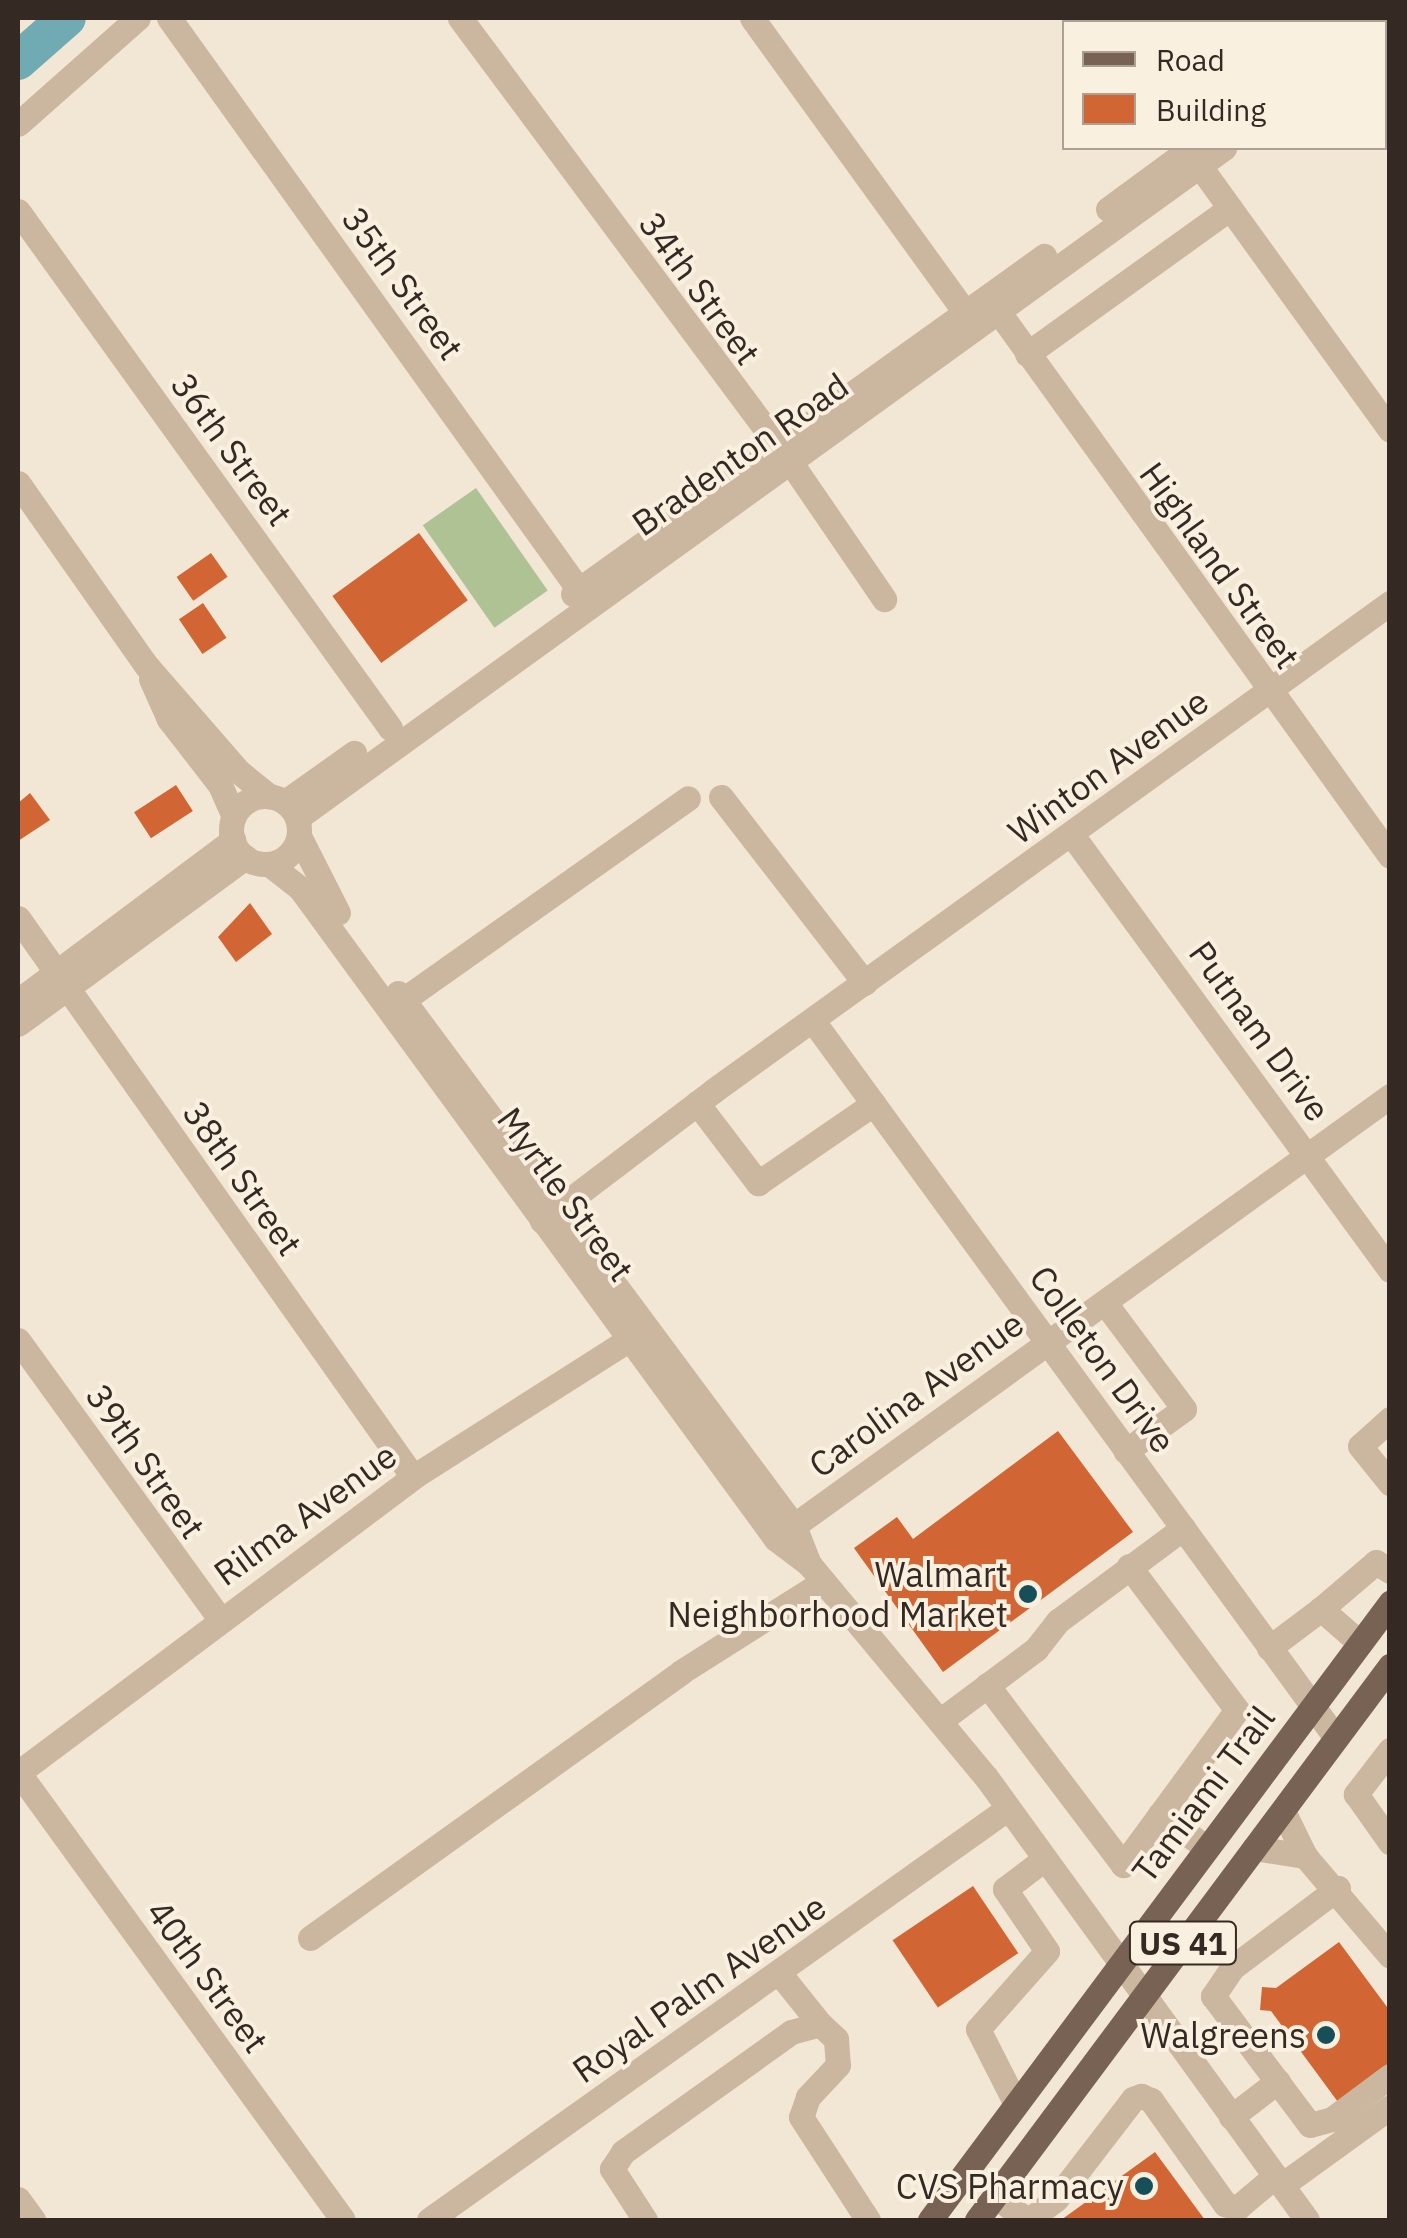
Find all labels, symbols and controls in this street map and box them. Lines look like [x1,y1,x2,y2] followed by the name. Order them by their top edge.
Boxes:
[1062,20,1387,150] legend
[1156,40,1225,79] text: Road
[1156,90,1266,129] text: Building
[334,198,472,368] street label: 35th Street
[631,203,769,373] street label: 34th Street
[163,364,301,534] street label: 36th Street
[624,364,856,544] street label: Bradenton Road
[1131,454,1309,676] street label: Highland Street
[1000,679,1216,853] street label: Winton Avenue
[1181,933,1339,1129] street label: Putnam Drive
[175,1093,311,1263] street label: 38th Street
[489,1099,643,1289] street label: Myrtle Street
[1021,1257,1185,1461] street label: Colleton Drive
[801,1302,1031,1486] street label: Carolina Avenue
[78,1376,214,1546] street label: 39th Street
[206,1434,404,1594] street label: Rilma Avenue
[667,1553,1008,1635] place label: Walmart Neighborhood Market
[1017,1583,1039,1605] marker: Walmart Neighborhood Market
[1123,1698,1283,1890] street label: Tamiami Trail
[564,1885,834,2091] street label: Royal Palm Avenue
[139,1891,277,2061] street label: 40th Street
[1128,1916,1238,1970] road number: US 41
[1140,2014,1306,2056] place label: Walgreens
[1315,2024,1337,2046] marker: Walgreens
[896,2165,1124,2207] place label: CVS Pharmacy
[1133,2175,1155,2197] marker: CVS Pharmacy

